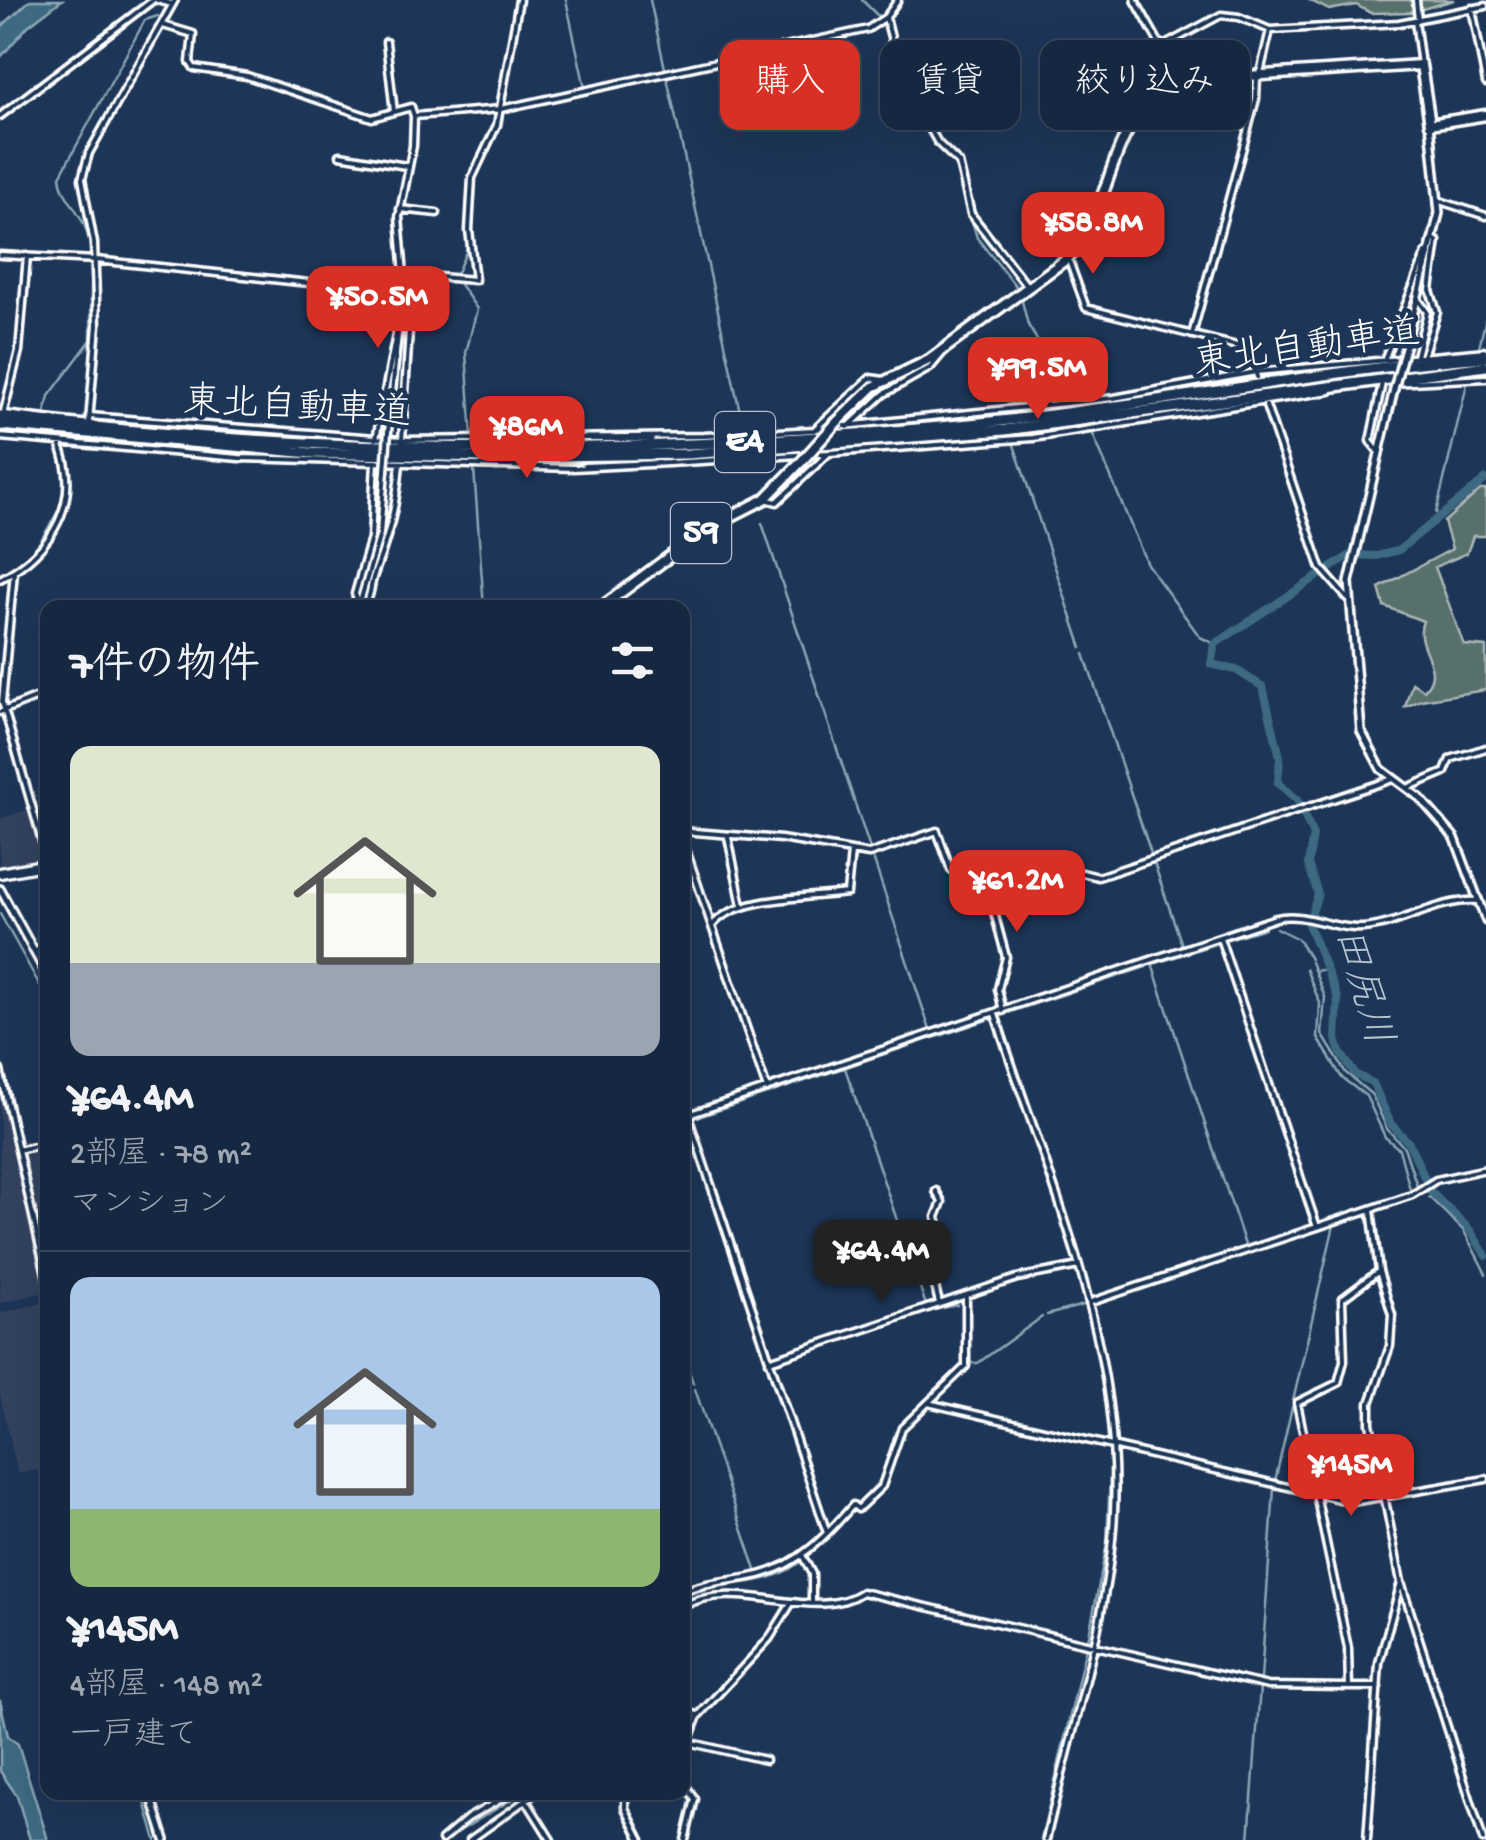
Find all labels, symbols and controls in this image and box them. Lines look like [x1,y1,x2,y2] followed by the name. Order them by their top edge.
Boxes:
[720,40,860,130] chip: 購入
[880,40,1020,130] chip: 賃貸
[1040,40,1250,130] chip: 絞り込み
[1012,192,1174,277] pin: ¥58.8M
[1044,205,1142,243] text: ¥58.8M
[297,266,459,351] pin: ¥50.5M
[329,279,427,317] text: ¥50.5M
[1191,309,1423,388] street label: 東北自動車道
[957,337,1119,422] pin: ¥99.5M
[990,350,1086,388] text: ¥99.5M
[182,379,412,438] street label: 東北自動車道
[468,396,586,481] pin: ¥86M
[492,409,562,447] text: ¥86M
[715,412,775,472] road number: E4
[671,503,731,563] road number: 59
[605,633,660,688] icon: filters
[70,644,260,693] text: 7件の物件
[275,811,455,991] icon: home
[936,850,1098,935] pin: ¥61.2M
[971,863,1063,901] text: ¥61.2M
[1321,923,1399,1051] water label: 田尻川
[70,1076,193,1125] text: ¥64.4M
[70,1137,252,1175] text: 2部屋 · 78 m²
[70,1187,229,1225] text: マンション
[801,1220,963,1305] pin: ¥64.4M
[835,1233,929,1271] text: ¥64.4M
[275,1342,455,1522] icon: home
[1281,1434,1421,1519] pin: ¥145M
[1310,1447,1392,1485] text: ¥145M
[70,1607,178,1656] text: ¥145M
[70,1668,263,1706] text: 4部屋 · 148 m²
[70,1718,198,1756] text: 一戸建て

